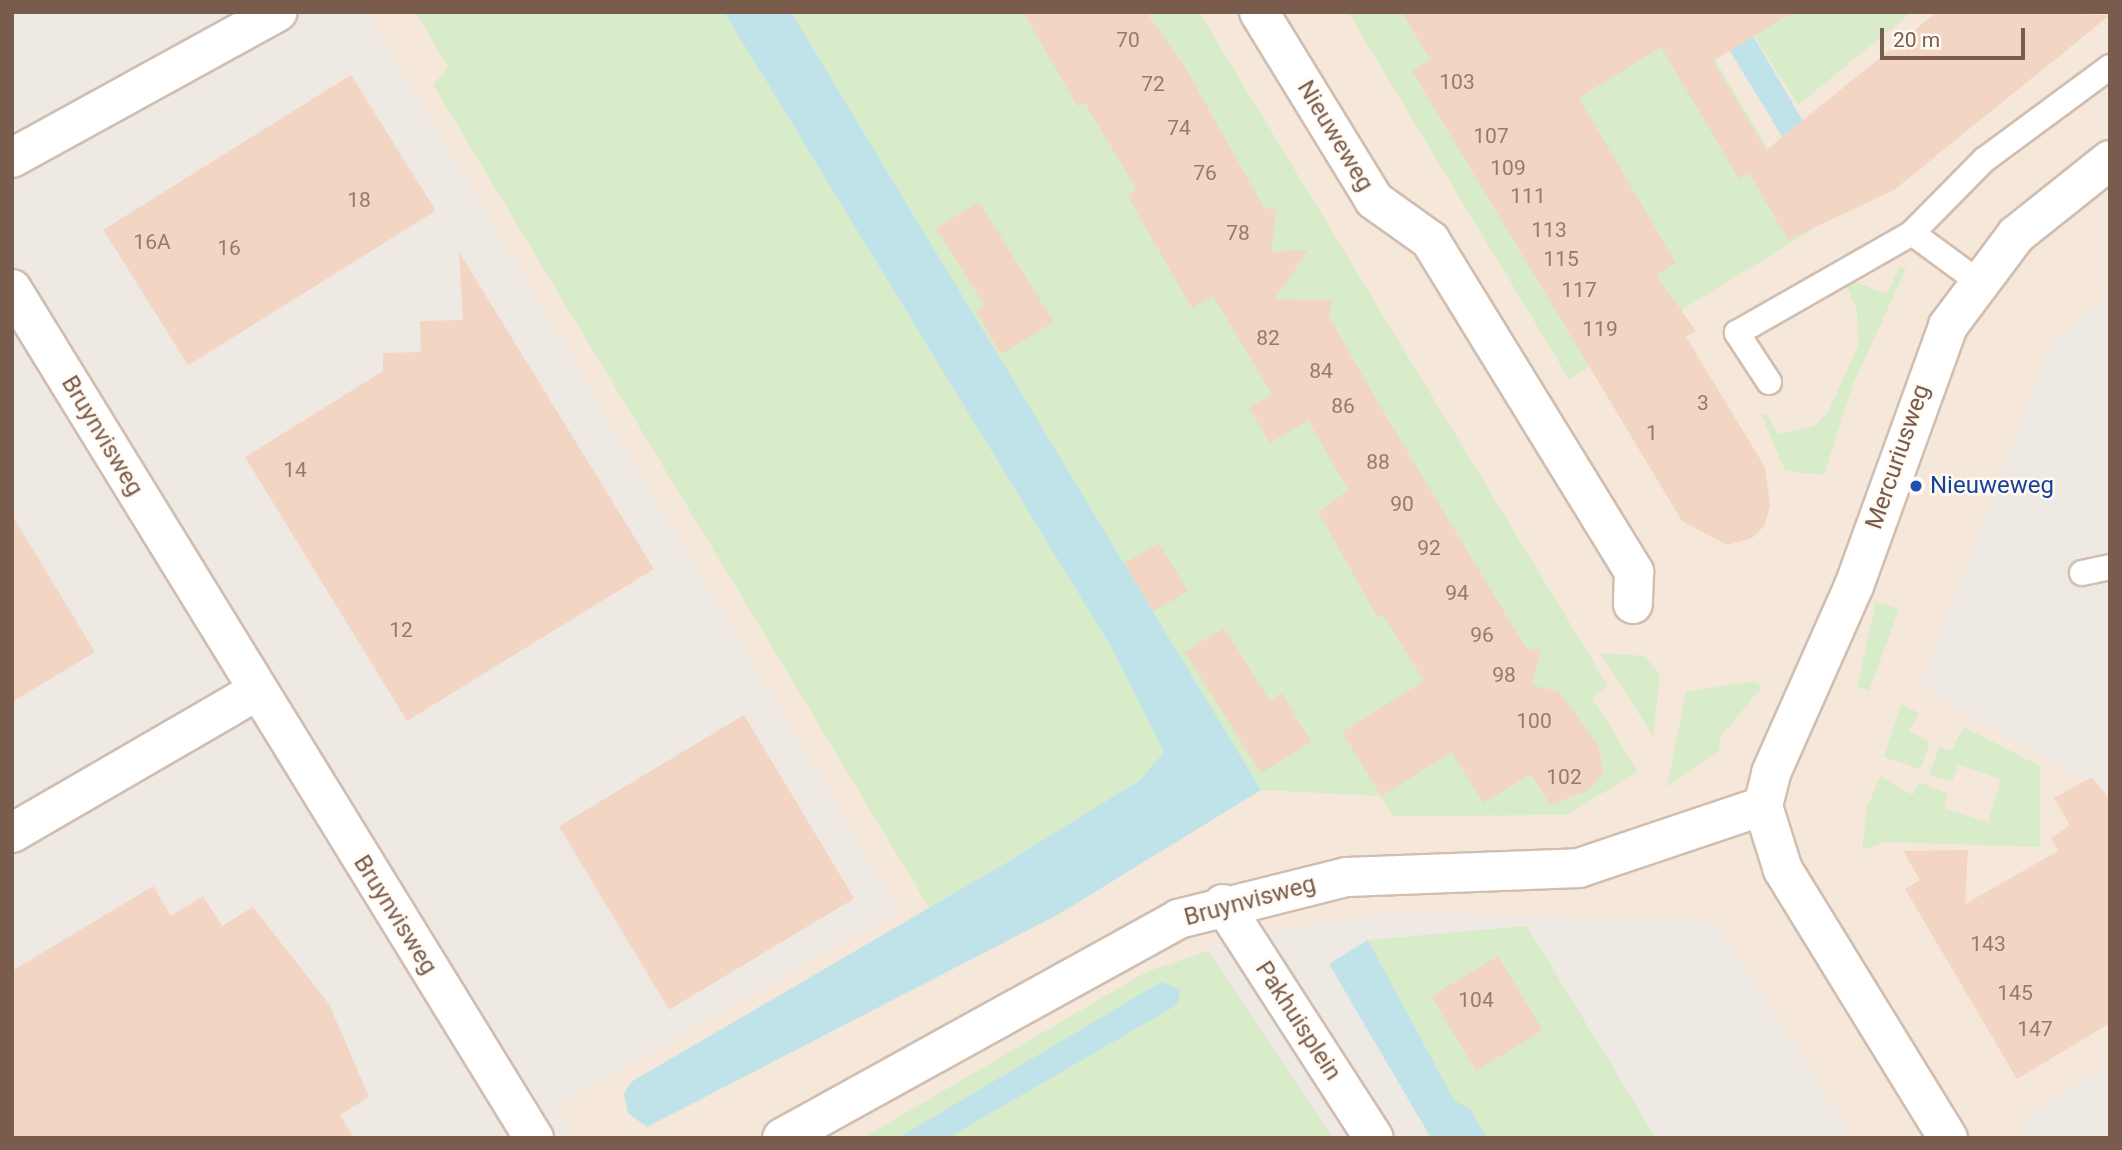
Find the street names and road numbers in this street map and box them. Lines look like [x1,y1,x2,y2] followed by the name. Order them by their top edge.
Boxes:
[1291,75,1379,197] street label: Nieuweweg
[55,371,149,501] street label: Bruynvisweg
[1860,381,1936,533] street label: Mercuriusweg
[347,850,443,980] street label: Bruynvisweg
[1181,870,1319,932] street label: Bruynvisweg
[1249,956,1347,1086] street label: Pakhuisplein

